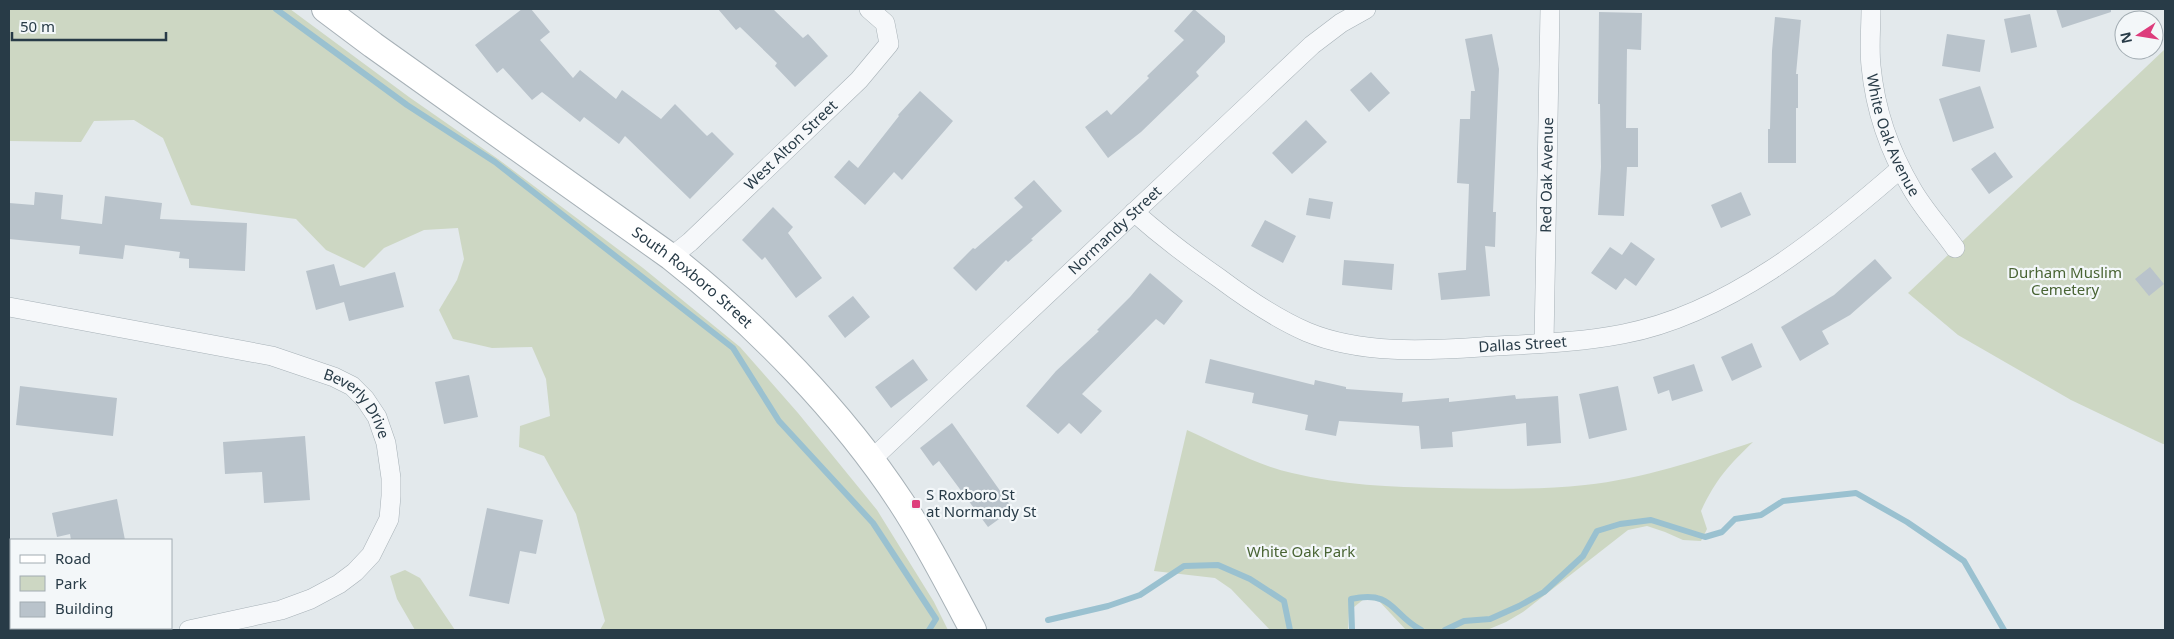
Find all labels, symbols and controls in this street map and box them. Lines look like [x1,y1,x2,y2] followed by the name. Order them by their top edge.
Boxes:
[12,10,166,42] scale bar
[2114,10,2164,60] north arrow
[20,16,55,36] text: 50 m
[2115,30,2136,45] text: N
[1863,72,1925,200] street label: White Oak Avenue
[739,95,842,194] street label: West Alton Street
[1535,117,1557,233] street label: Red Oak Avenue
[1063,180,1166,278] street label: Normandy Street
[628,221,758,332] street label: South Roxboro Street
[2008,262,2122,299] park label: Durham Muslim Cemetery
[1478,331,1568,356] street label: Dallas Street
[321,363,395,441] street label: Beverly Drive
[926,484,1037,521] place label: S Roxboro St at Normandy St
[910,498,922,510] marker: S Roxboro St at Normandy St
[10,539,172,629] legend
[1247,541,1355,561] park label: White Oak Park
[55,548,91,568] text: Road
[55,573,87,593] text: Park
[55,598,113,618] text: Building

